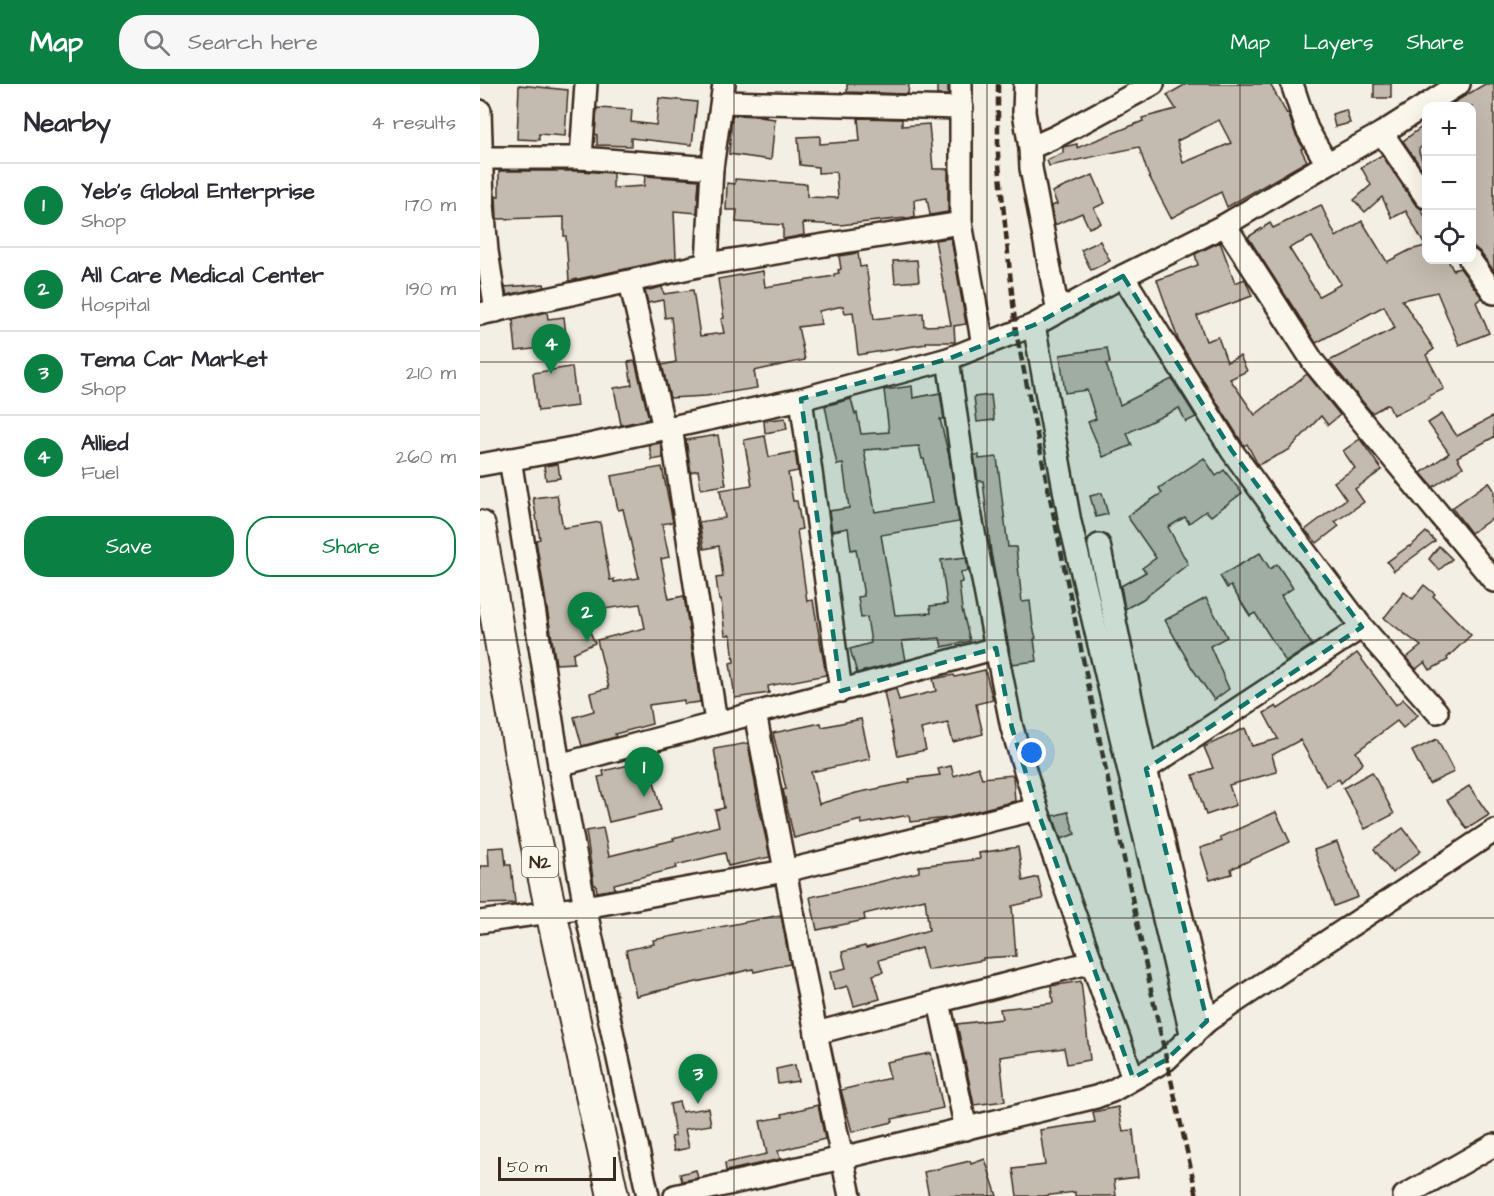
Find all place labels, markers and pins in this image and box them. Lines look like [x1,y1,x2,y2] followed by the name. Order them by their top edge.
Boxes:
[532,324,570,374] pin: 4
[568,592,606,642] pin: 2
[624,748,664,797] pin: 1
[678,1054,718,1104] pin: 3

